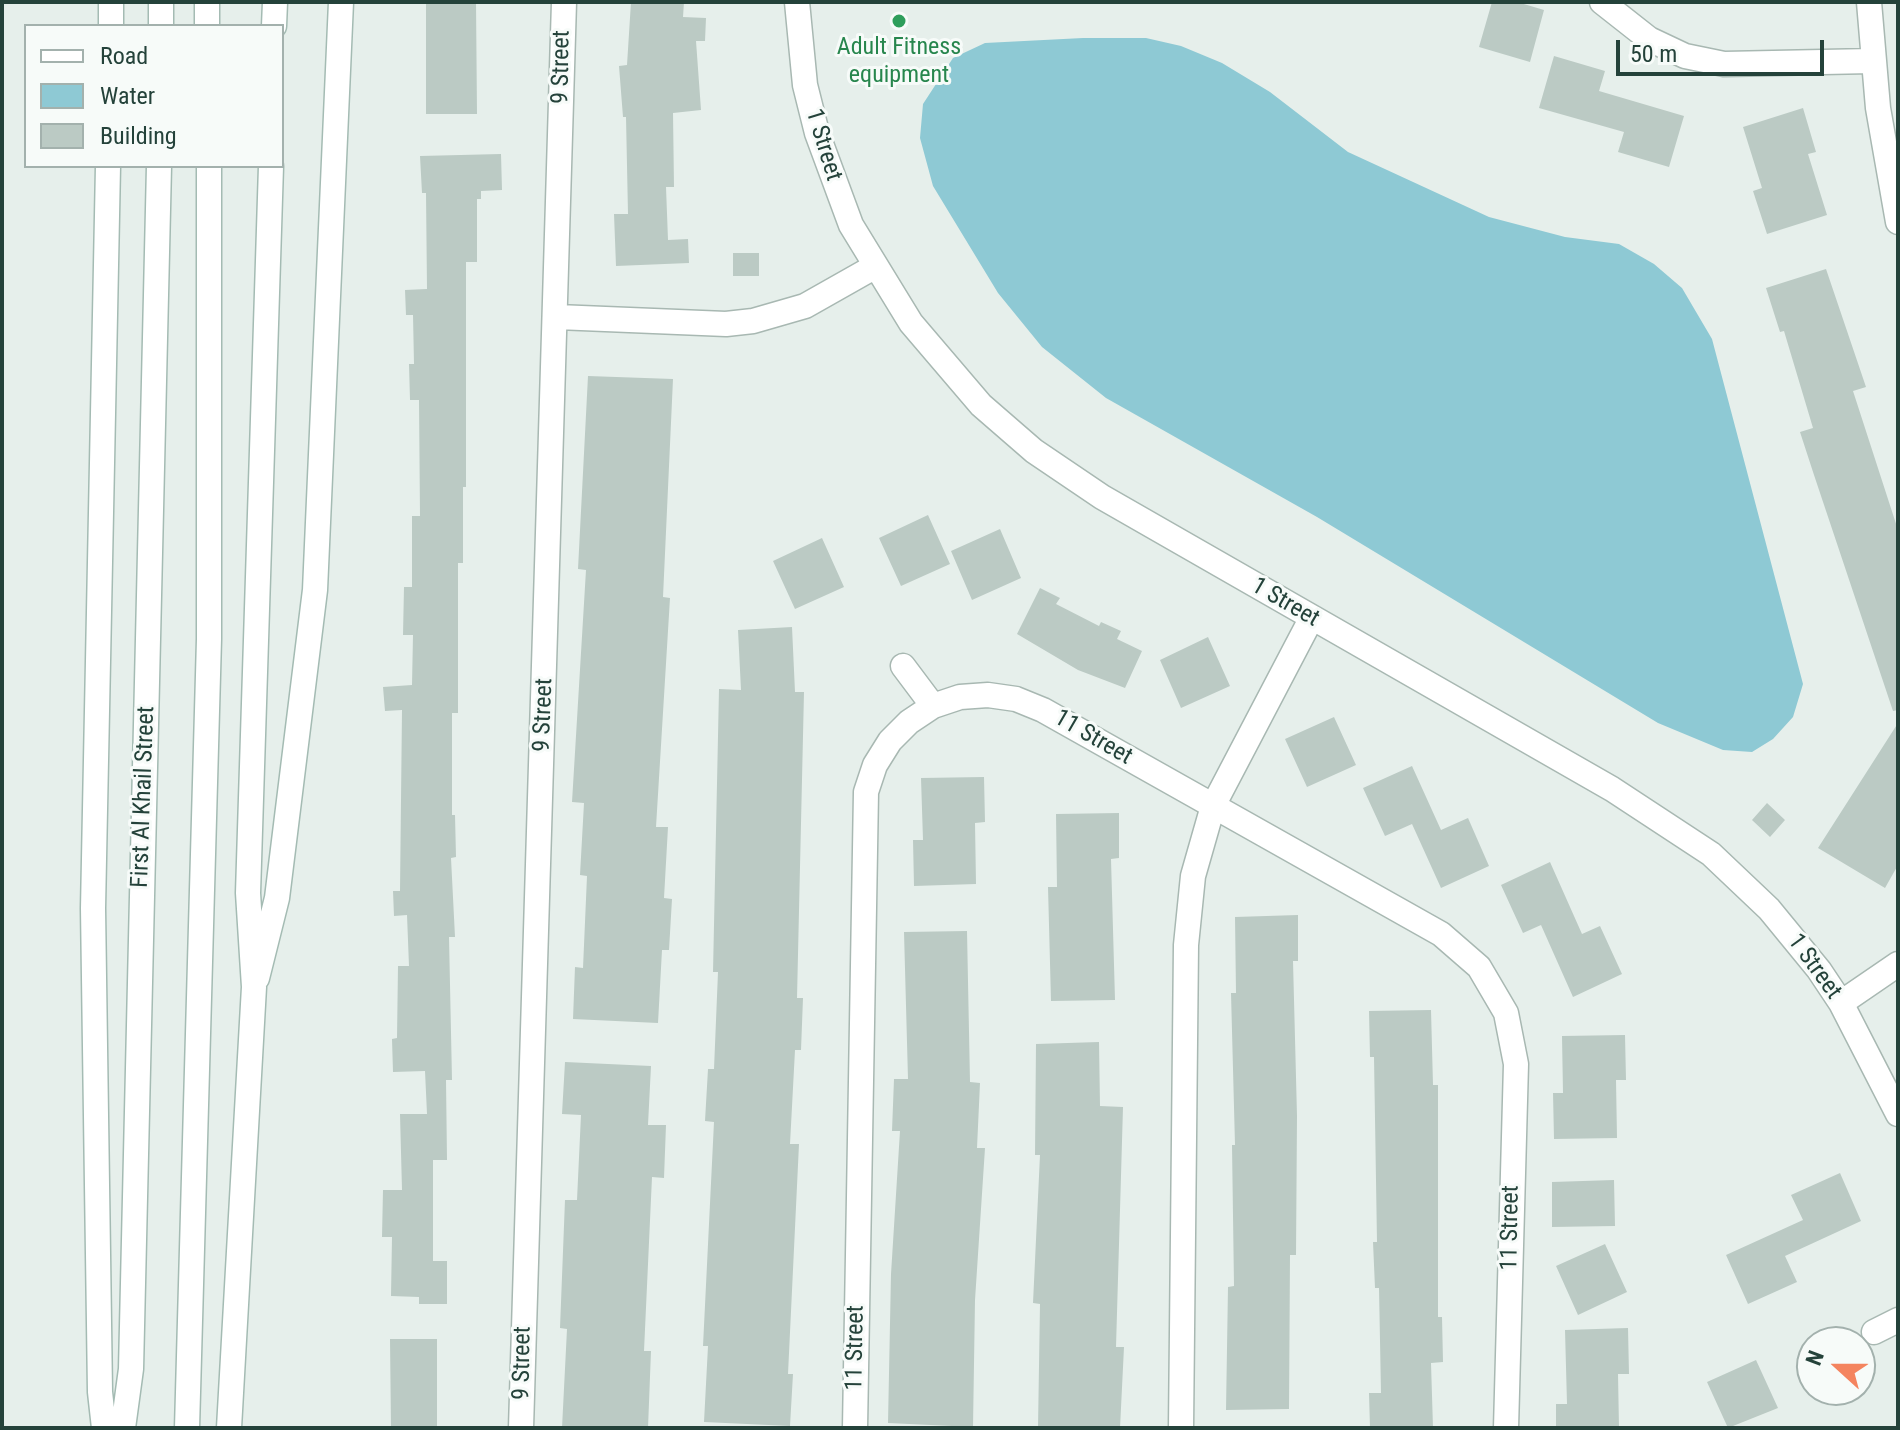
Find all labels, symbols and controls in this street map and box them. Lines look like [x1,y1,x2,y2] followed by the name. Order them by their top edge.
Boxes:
[890,12,908,30] marker: Adult Fitness equipment
[24,24,284,168] legend
[1620,24,1828,74] scale bar
[547,30,577,104] street label: 9 Street
[837,34,961,90] place label: Adult Fitness equipment
[1630,40,1677,68] text: 50 m
[100,42,148,70] text: Road
[100,82,155,110] text: Water
[798,106,848,184] street label: 1 Street
[100,122,177,150] text: Building
[1246,572,1324,634] street label: 1 Street
[528,678,560,752] street label: 9 Street
[1049,704,1137,772] street label: 11 Street
[126,706,162,888] street label: First Al Khail Street
[1781,929,1847,1005] street label: 1 Street
[1496,1185,1526,1271] street label: 11 Street
[841,1305,871,1391] street label: 11 Street
[508,1326,538,1400] street label: 9 Street
[1796,1326,1876,1406] north arrow
[1801,1347,1829,1369] text: N

